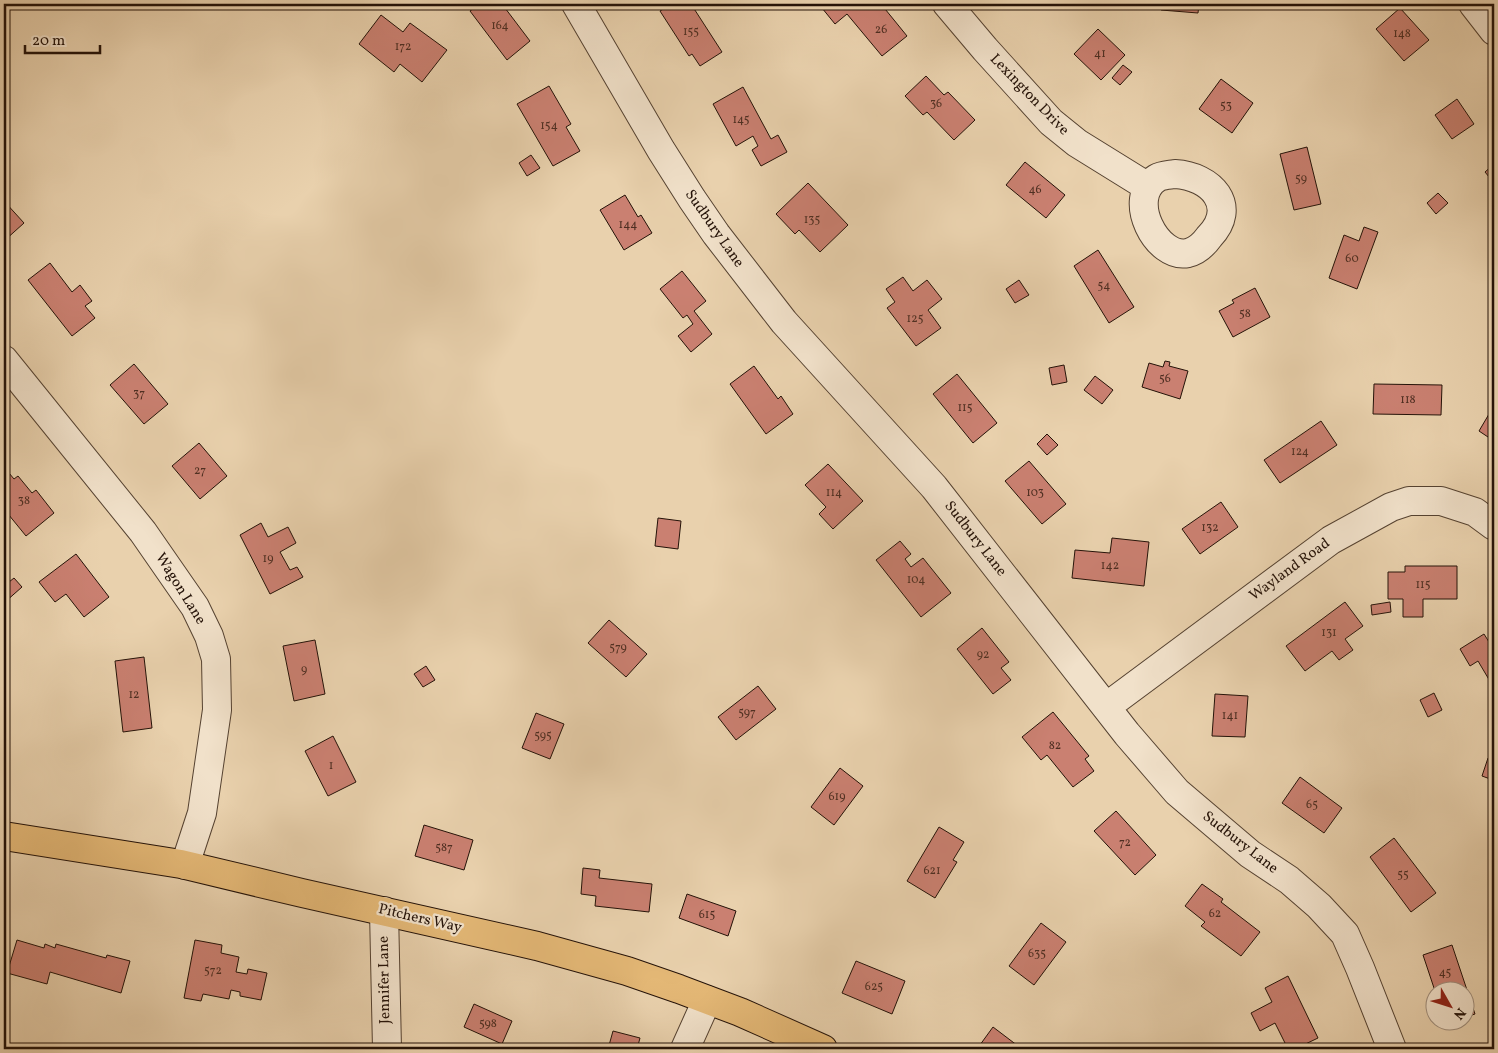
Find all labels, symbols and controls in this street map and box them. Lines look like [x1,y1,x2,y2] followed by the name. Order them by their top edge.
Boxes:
[491,18,509,34] house number: 164
[25,22,100,54] scale bar
[875,22,887,38] house number: 26
[683,24,699,40] house number: 155
[1393,26,1411,42] house number: 148
[32,31,65,52] text: 20 m
[395,39,411,55] house number: 172
[1094,46,1106,62] house number: 41
[985,50,1073,140] street label: Lexington Drive
[930,96,942,112] house number: 36
[1220,98,1232,114] house number: 53
[732,112,750,128] house number: 145
[540,118,558,134] house number: 154
[1295,171,1307,187] house number: 59
[1028,182,1042,198] house number: 46
[679,186,749,272] street label: Sudbury Lane
[804,212,821,228] house number: 135
[619,217,637,233] house number: 144
[1345,251,1359,267] house number: 60
[1098,278,1110,294] house number: 54
[1239,306,1251,322] house number: 58
[907,311,924,327] house number: 125
[1159,371,1171,387] house number: 56
[133,386,145,402] house number: 37
[1400,392,1416,408] house number: 118
[957,400,973,416] house number: 115
[1291,444,1309,460] house number: 124
[194,463,206,479] house number: 27
[826,485,842,501] house number: 114
[1026,485,1044,501] house number: 103
[18,493,30,509] house number: 38
[939,497,1011,581] street label: Sudbury Lane
[1201,520,1219,536] house number: 132
[1245,533,1335,607] street label: Wayland Road
[150,549,210,629] street label: Wagon Lane
[263,551,273,567] house number: 19
[1101,558,1119,574] house number: 142
[907,572,925,588] house number: 104
[1415,577,1431,593] house number: 115
[1321,625,1337,641] house number: 131
[609,640,627,656] house number: 579
[977,647,989,663] house number: 92
[301,662,307,678] house number: 9
[128,687,140,703] house number: 12
[738,705,756,721] house number: 597
[1222,708,1238,724] house number: 141
[534,728,552,744] house number: 595
[1049,738,1061,754] house number: 82
[329,758,333,774] house number: 1
[829,789,845,805] house number: 619
[1306,797,1318,813] house number: 65
[1198,807,1282,879] street label: Sudbury Lane
[1119,835,1131,851] house number: 72
[435,840,453,856] house number: 587
[923,863,941,879] house number: 621
[1397,867,1409,883] house number: 55
[376,899,464,939] street label: Pitchers Way
[1209,906,1221,922] house number: 62
[699,907,715,923] house number: 615
[374,936,396,1024] street label: Jennifer Lane
[1028,946,1046,962] house number: 635
[204,963,222,979] house number: 572
[1439,965,1452,981] house number: 45
[865,979,883,995] house number: 625
[1426,980,1476,1030] north arrow
[1448,1003,1470,1023] text: N
[479,1016,497,1032] house number: 598

